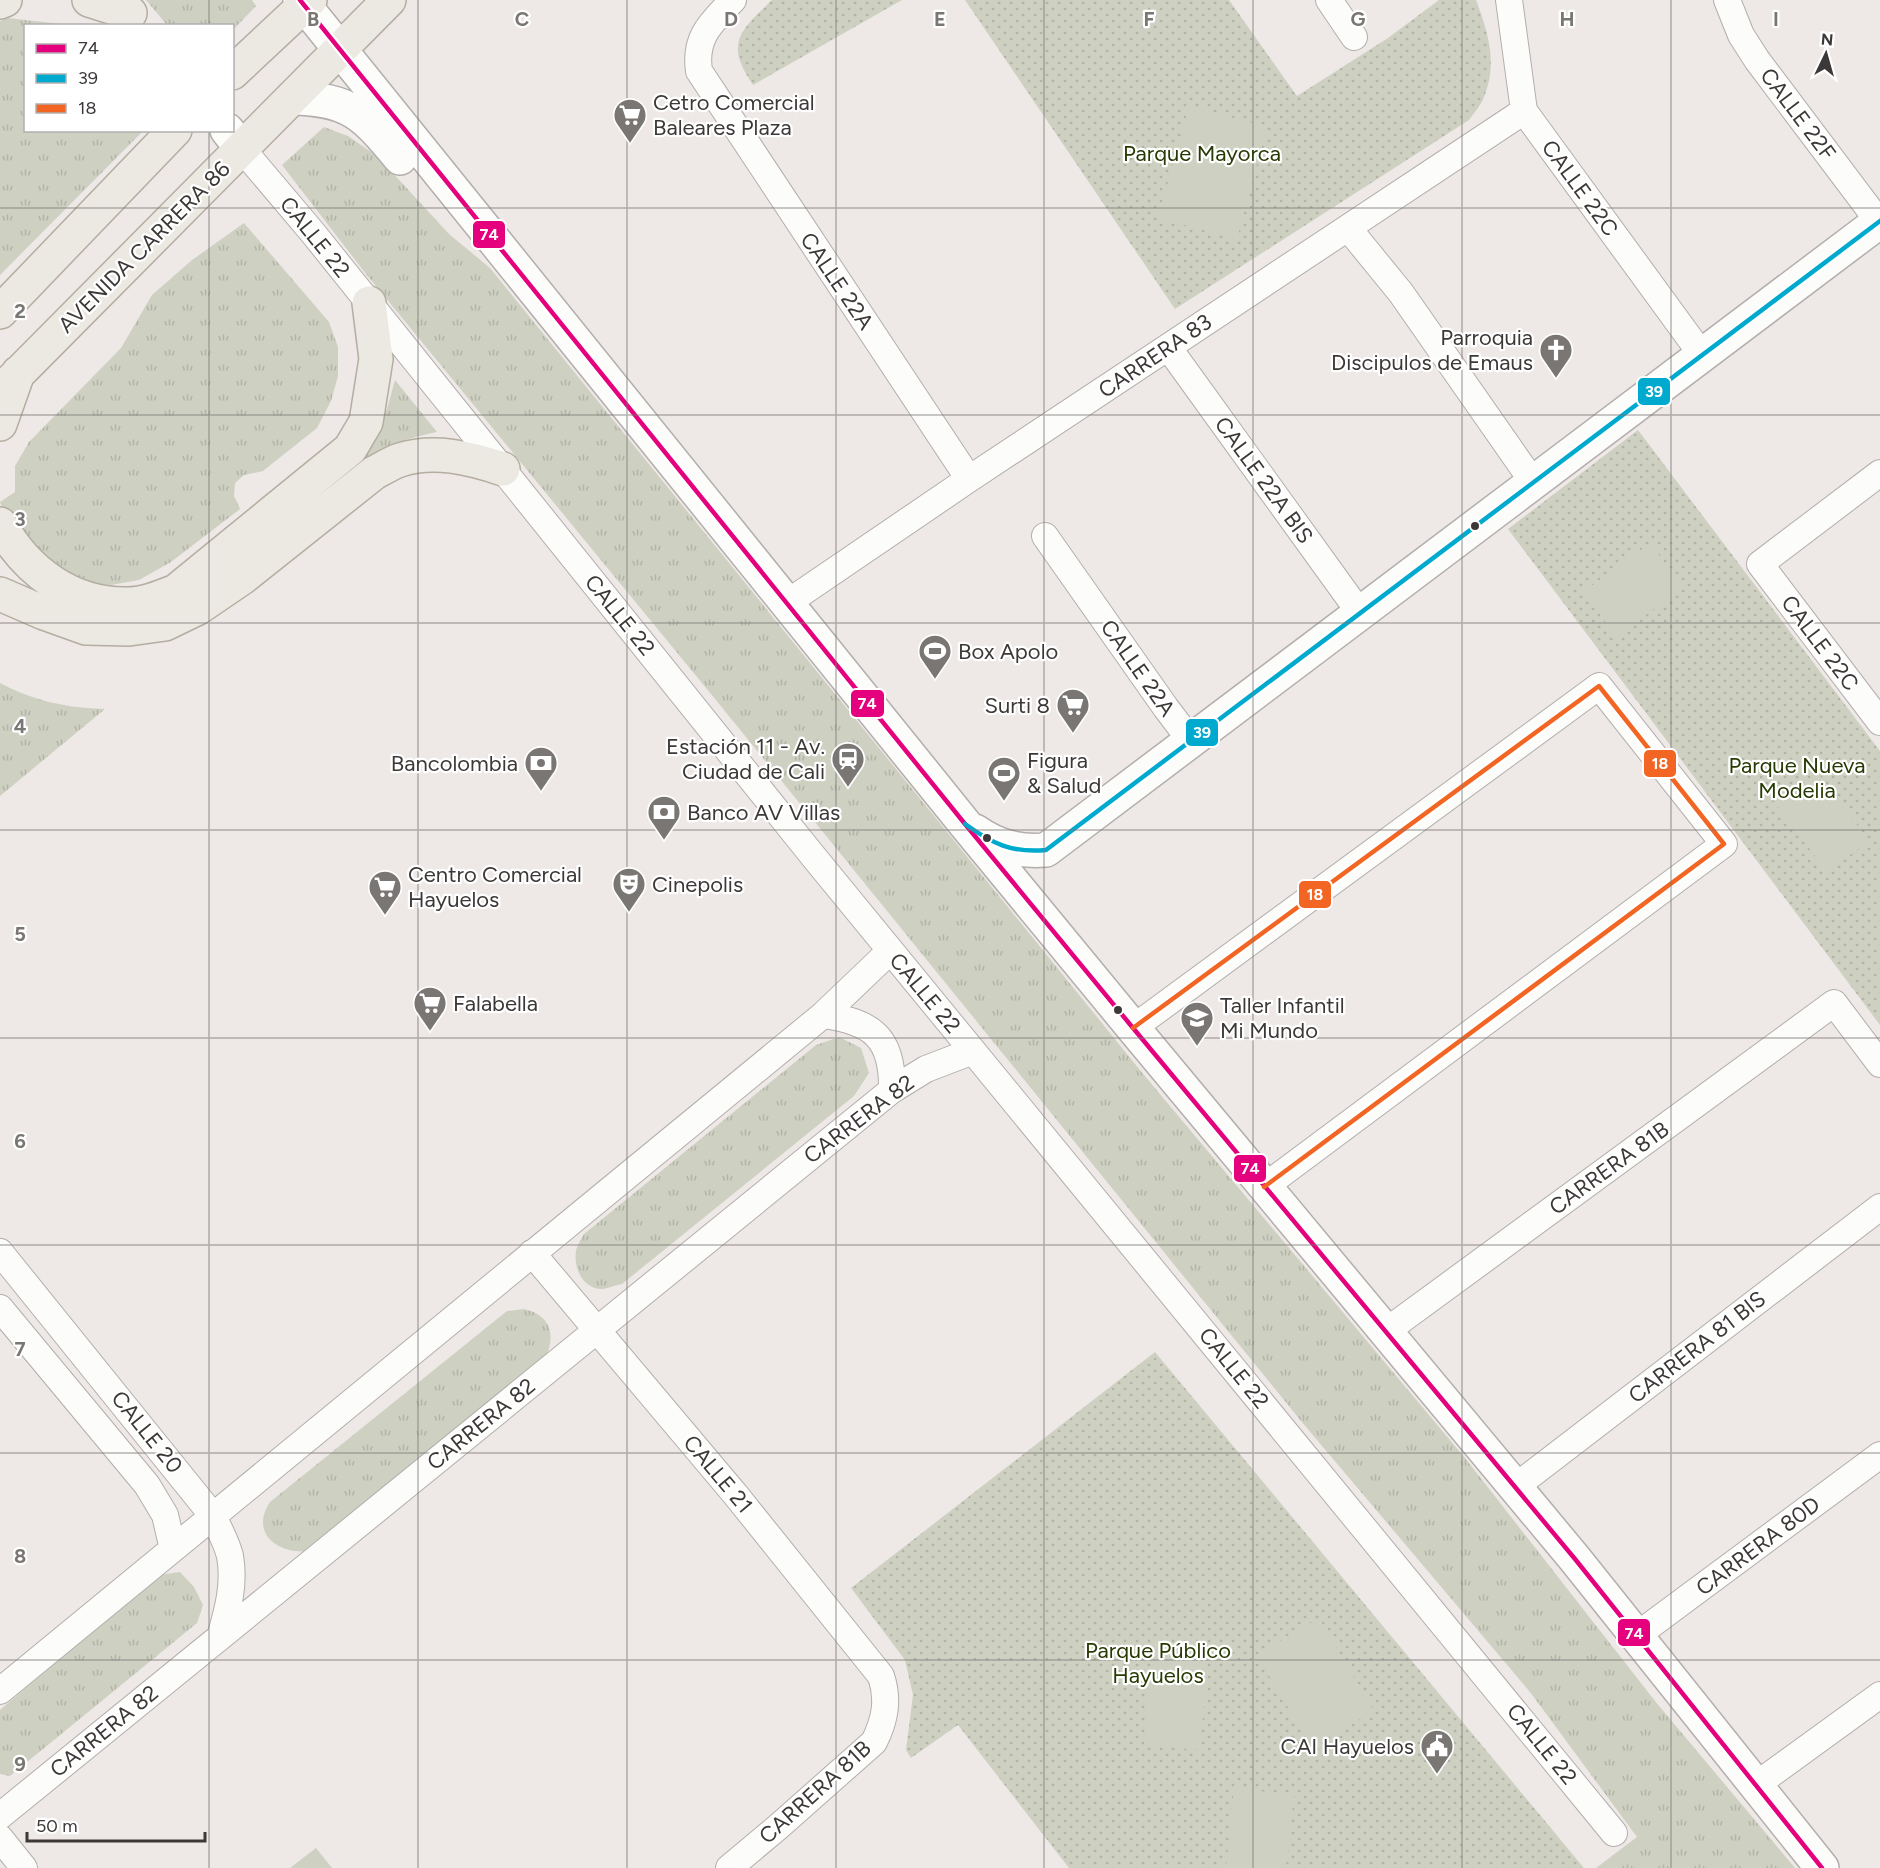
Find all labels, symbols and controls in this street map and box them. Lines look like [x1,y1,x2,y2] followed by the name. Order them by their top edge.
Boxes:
[307,7,319,31] text: B
[515,7,529,31] text: C
[724,7,738,31] text: D
[934,7,946,31] text: E
[1143,7,1155,31] text: F
[1351,7,1366,31] text: G
[1560,7,1575,31] text: H
[1773,7,1779,31] text: I
[24,24,234,132] legend
[1796,24,1856,84] north arrow
[1820,30,1834,50] text: N
[78,37,99,59] text: 74
[1755,62,1842,166] street label: CALLE 22F
[78,67,98,89] text: 39
[653,89,815,141] place label: Cetro Comercial Baleares Plaza
[78,97,97,119] text: 18
[612,97,648,144] supermarket icon: Cetro Comercial Baleares Plaza
[1536,135,1624,242] street label: CALLE 22C
[1123,140,1281,167] park label: Parque Mayorca
[52,155,236,339] street label: AVENIDA CARRERA 86
[274,191,356,283] street label: CALLE 22
[472,220,506,249] line badge: 74
[479,225,499,244] text: 74
[795,227,879,335] street label: CALLE 22A
[14,299,26,323] text: 2
[1093,308,1217,404] street label: CARRERA 83
[1331,324,1533,376] place label: Parroquia Discipulos de Emaus
[1538,332,1574,379] church icon: Parroquia Discipulos de Emaus
[1637,377,1671,406] line badge: 39
[1645,382,1663,401] text: 39
[1209,411,1319,549] street label: CALLE 22A BIS
[14,507,26,531] text: 3
[1469,520,1481,532] unlabelled marker
[579,569,661,661] street label: CALLE 22
[1775,590,1865,696] street label: CALLE 22C
[1095,615,1181,722] street label: CALLE 22A
[917,633,953,680] sports icon: Box Apolo
[958,638,1058,665] place label: Box Apolo
[1055,687,1091,734] supermarket icon: Surti 8
[850,689,885,718] line badge: 74
[984,692,1050,719] place label: Surti 8
[857,694,877,713] text: 74
[14,714,27,738] text: 4
[1185,718,1219,747] line badge: 39
[1193,723,1211,742] text: 39
[666,733,825,785] place label: Estación 11 - Av. Ciudad de Cali
[830,741,866,788] station icon: Estación 11 - Av. Ciudad de Cali
[523,745,559,792] bank icon: Bancolombia
[1027,747,1101,799] place label: Figura & Salud
[1643,749,1677,778] line badge: 18
[391,750,518,777] place label: Bancolombia
[1728,752,1866,804] park label: Parque Nueva Modelia
[1652,754,1668,773] text: 18
[986,755,1022,802] sports icon: Figura & Salud
[646,794,682,841] bank icon: Banco AV Villas
[687,799,840,826] place label: Banco AV Villas
[981,832,993,844] unlabelled marker
[408,861,582,913] place label: Centro Comercial Hayuelos
[611,866,647,913] theatre icon: Cinepolis
[367,869,403,916] supermarket icon: Centro Comercial Hayuelos
[652,871,743,898] place label: Cinepolis
[1298,880,1332,909] line badge: 18
[1307,885,1323,904] text: 18
[14,922,26,946] text: 5
[884,947,966,1039] street label: CALLE 22
[412,985,448,1032] supermarket icon: Falabella
[453,990,538,1017] place label: Falabella
[1220,992,1345,1044] place label: Taller Infantil Mi Mundo
[1179,1000,1215,1047] school or university icon: Taller Infantil Mi Mundo
[1112,1004,1124,1016] unlabelled marker
[798,1069,920,1169] street label: CARRERA 82
[1544,1115,1674,1221] street label: CARRERA 81B
[14,1129,26,1153] text: 6
[1233,1154,1267,1183] line badge: 74
[1240,1159,1260,1178] text: 74
[1623,1285,1771,1409] street label: CARRERA 81 BIS
[1193,1322,1275,1414] street label: CALLE 22
[14,1337,26,1361] text: 7
[421,1372,541,1476] street label: CARRERA 82
[106,1385,188,1479] street label: CALLE 20
[678,1430,758,1518] street label: CALLE 21
[1691,1491,1825,1601] street label: CARRERA 80D
[14,1544,26,1568] text: 8
[1617,1618,1651,1647] line badge: 74
[1624,1624,1644,1643] text: 74
[1085,1637,1231,1689] park label: Parque Público Hayuelos
[44,1679,164,1783] street label: CARRERA 82
[1501,1698,1583,1790] street label: CALLE 22
[1419,1728,1455,1775] public building icon: CAI Hayuelos
[1281,1733,1414,1760] place label: CAI Hayuelos
[753,1735,877,1849] street label: CARRERA 81B
[14,1752,26,1776] text: 9
[27,1805,206,1843] scale bar
[36,1815,78,1837] text: 50 m

